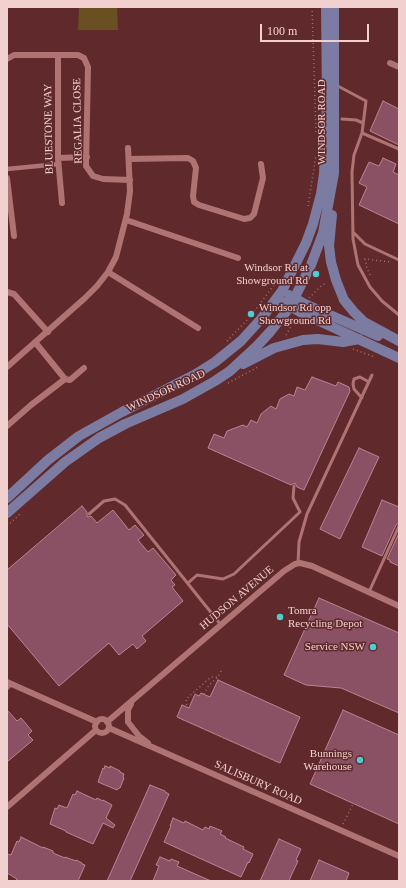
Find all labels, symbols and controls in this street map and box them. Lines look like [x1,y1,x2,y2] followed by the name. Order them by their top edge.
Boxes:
[262,16,371,42] scale bar
[267,24,297,38] text: 100 m
[71,78,85,164] street label: REGALIA CLOSE
[315,79,329,165] street label: WINDSOR ROAD
[42,84,56,174] street label: BLUESTONE WAY
[236,261,308,287] place label: Windsor Rd at Showground Rd
[311,269,321,279] marker: Windsor Rd at Showground Rd
[259,301,331,327] place label: Windsor Rd opp Showground Rd
[246,309,256,319] marker: Windsor Rd opp Showground Rd
[125,367,207,415] street label: WINDSOR ROAD
[197,563,277,633] street label: HUDSON AVENUE
[288,604,362,630] place label: Tomra Recycling Depot
[275,612,285,622] marker: Tomra Recycling Depot
[305,640,365,654] place label: Service NSW
[368,642,378,652] marker: Service NSW
[303,747,352,773] place label: Bunnings Warehouse
[355,755,365,765] marker: Bunnings Warehouse
[212,758,304,808] street label: SALISBURY ROAD

